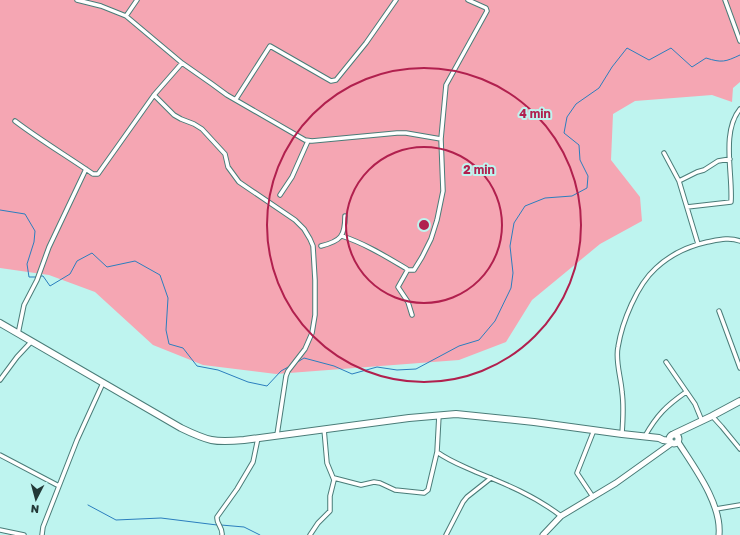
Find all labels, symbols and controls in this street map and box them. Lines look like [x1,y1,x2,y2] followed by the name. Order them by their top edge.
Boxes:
[519,106,551,121] text: 4 min
[463,162,495,177] text: 2 min
[417,218,431,232] centre of rings
[16,479,56,519] north arrow
[30,503,40,516] text: N

